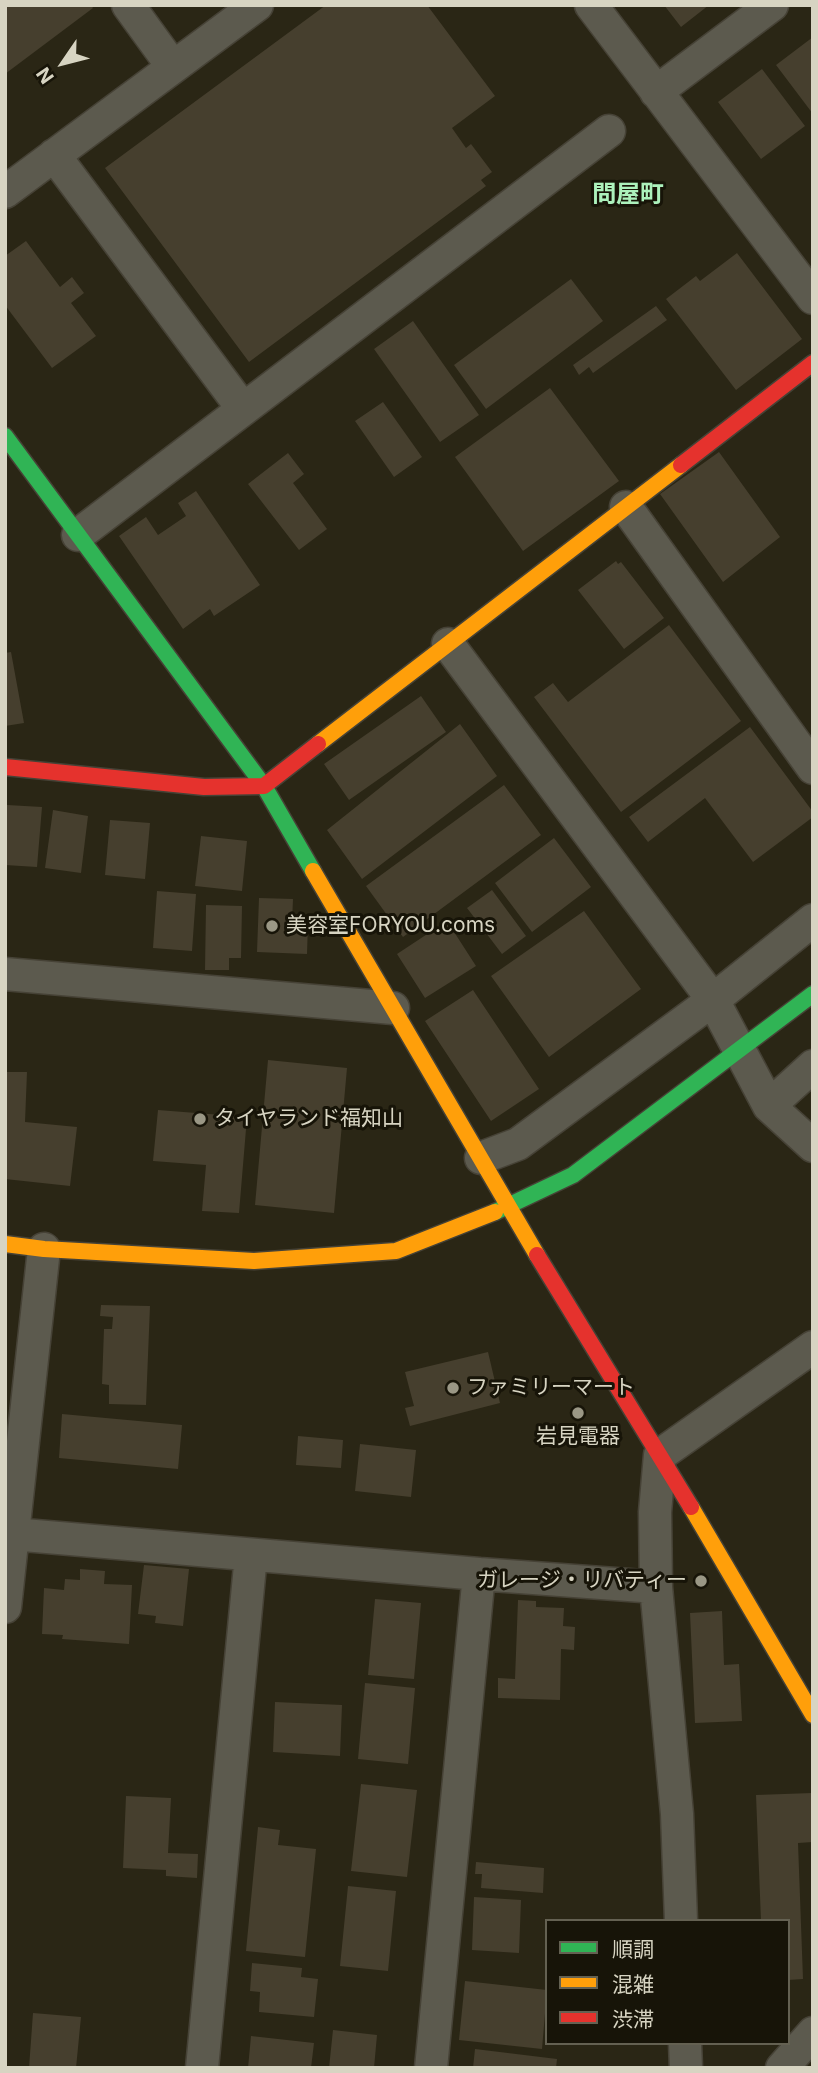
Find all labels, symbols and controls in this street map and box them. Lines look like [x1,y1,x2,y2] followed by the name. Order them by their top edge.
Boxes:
[28,28,98,98] north arrow
[32,63,59,88] text: N
[592,181,664,209] district label: 問屋町
[286,913,495,939] place label: 美容室FORYOU.coms
[264,918,280,934] marker: 美容室FORYOU.coms
[214,1106,403,1132] place label: タイヤランド福知山
[192,1111,208,1127] marker: タイヤランド福知山
[467,1375,635,1401] place label: ファミリーマート
[445,1380,461,1396] marker: ファミリーマート
[570,1405,586,1421] marker: 岩見電器
[536,1424,620,1450] place label: 岩見電器
[477,1568,687,1594] place label: ガレージ・リバティー
[693,1573,709,1589] marker: ガレージ・リバティー
[545,1919,790,2045] legend
[612,1937,654,1962] text: 順調
[612,1972,654,1997] text: 混雑
[612,2007,654,2032] text: 渋滞

